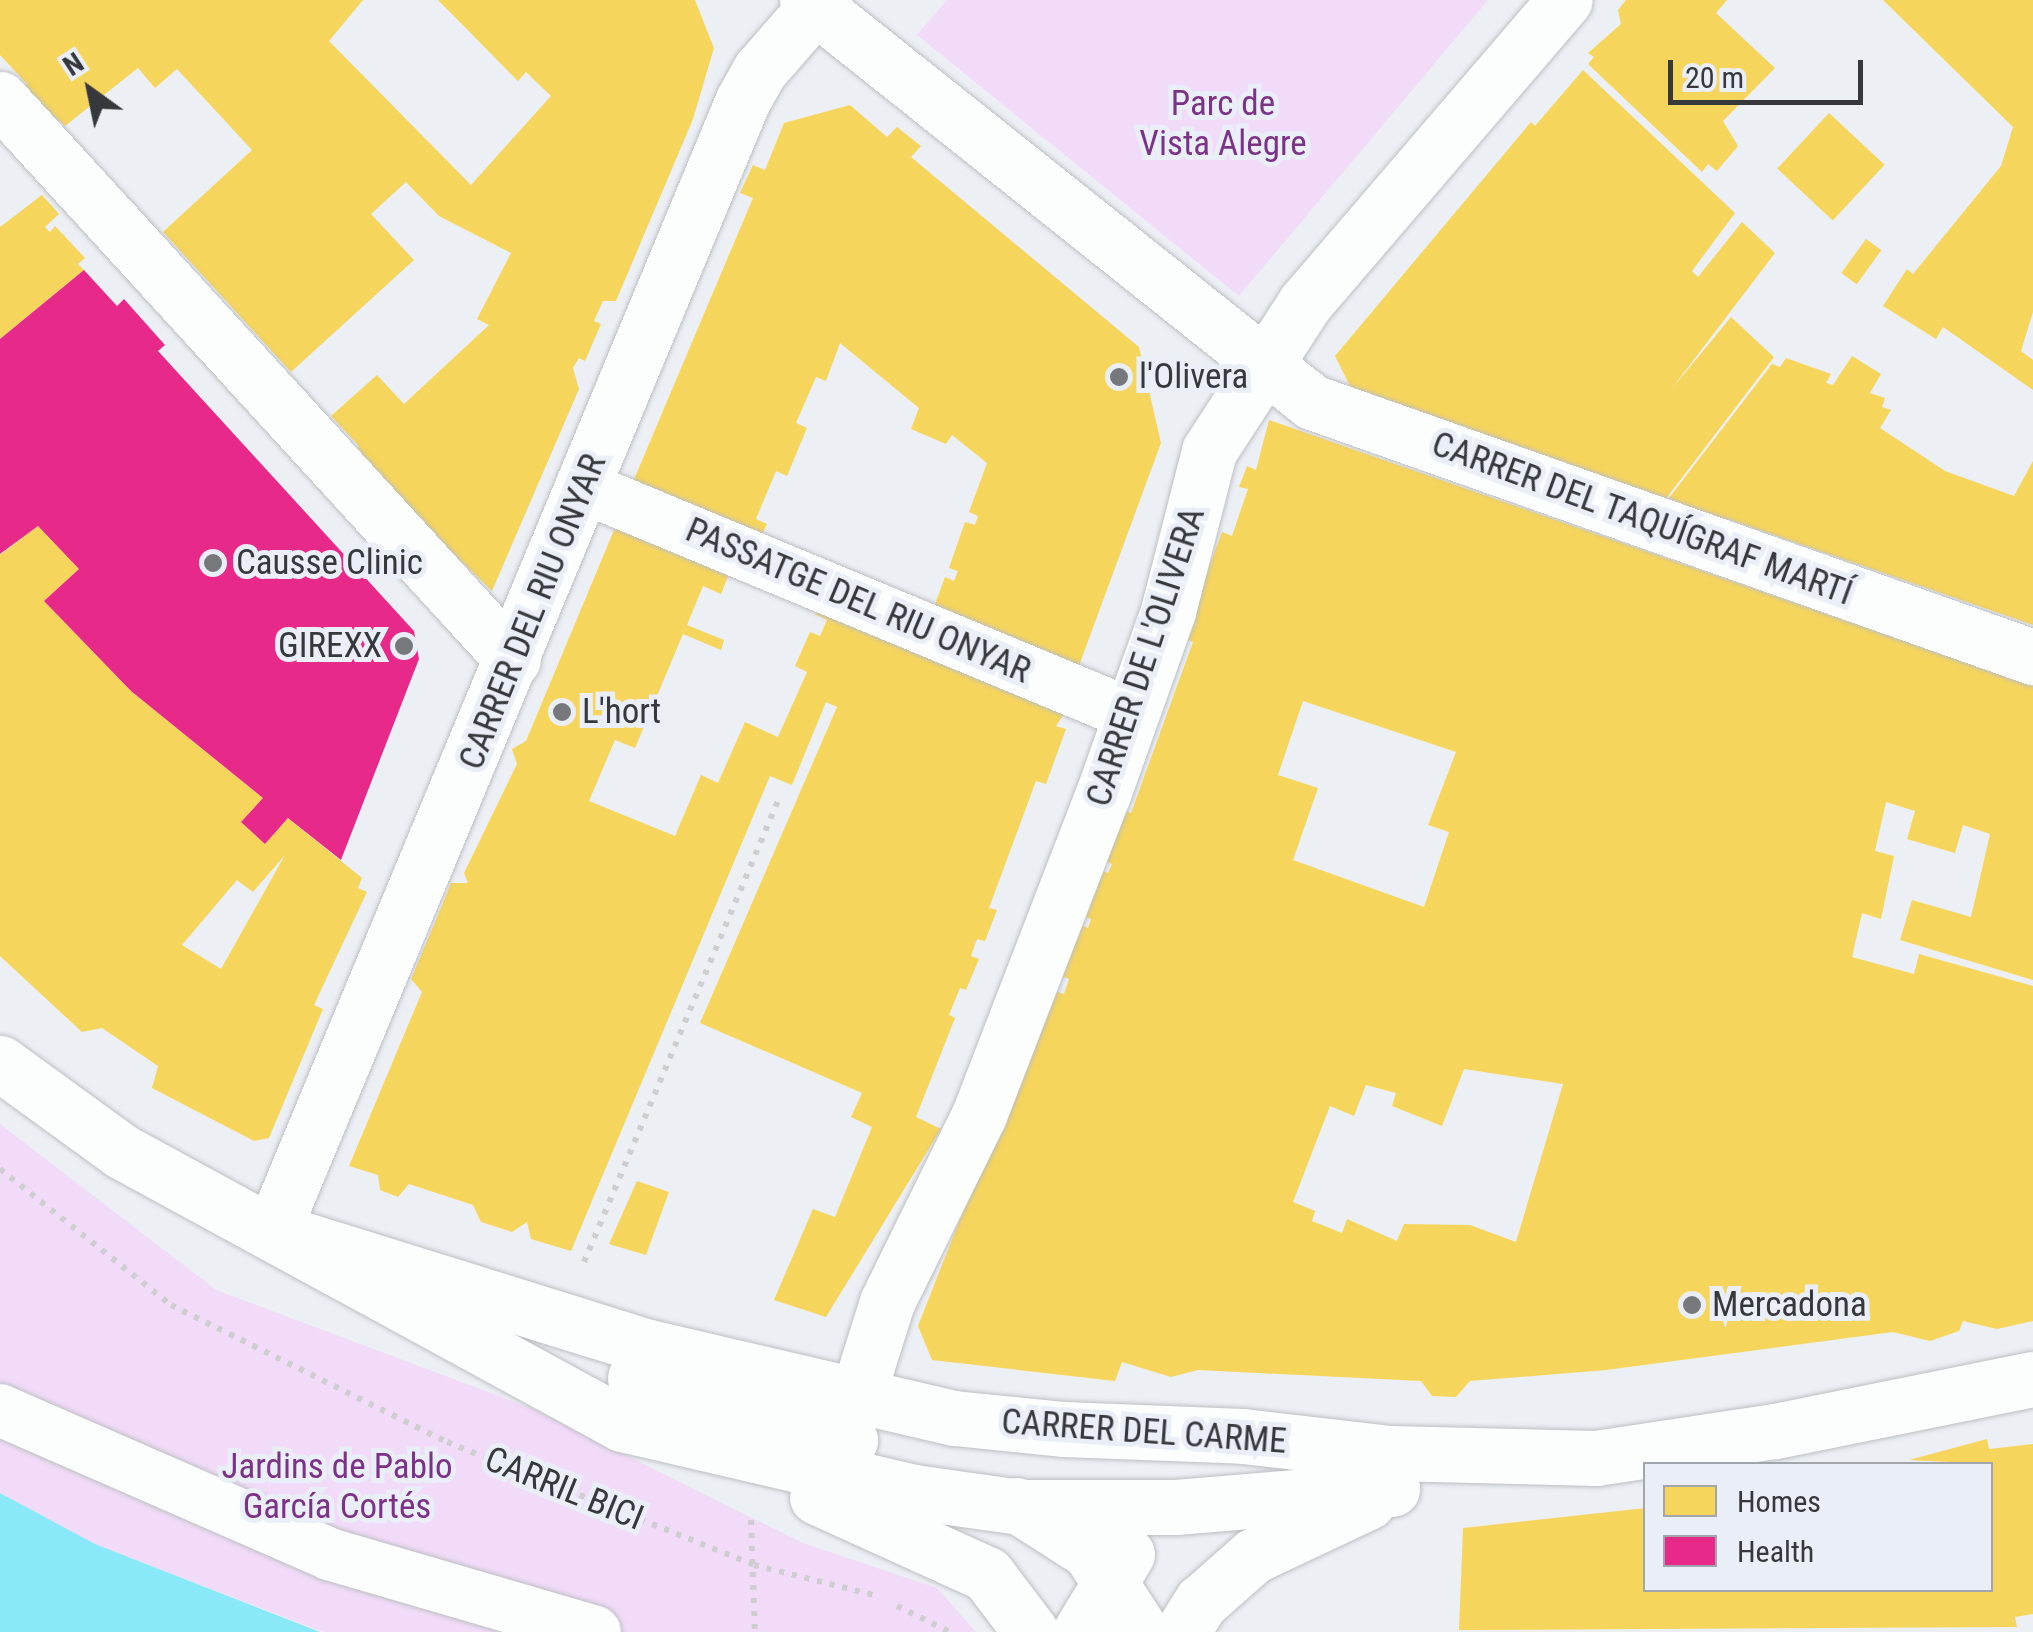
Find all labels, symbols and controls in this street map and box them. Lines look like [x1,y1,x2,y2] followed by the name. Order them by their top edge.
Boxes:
[40,40,140,140] north arrow
[1673,40,1868,102] scale bar
[57,46,90,83] text: N
[1685,60,1744,95] text: 20 m
[1139,83,1307,165] park label: Parc de Vista Alegre
[1139,356,1248,398] place label: l'Olivera
[1108,366,1130,388] marker: l'Olivera
[1426,423,1858,615] street label: CARRER DEL TAQUÍGRAF MARTÍ
[451,448,615,776] street label: CARRER DEL RIU ONYAR
[1078,502,1214,812] street label: CARRER DE L'OLIVERA
[679,509,1037,693] street label: PASSATGE DEL RIU ONYAR
[236,542,423,584] place label: Causse Clinic
[200,550,226,576] marker: Causse Clinic
[278,625,382,667] place label: GIREXX
[391,633,417,659] marker: GIREXX
[582,691,661,733] place label: L'hort
[551,701,573,723] marker: L'hort
[1712,1284,1867,1326] place label: Mercadona
[1681,1294,1703,1316] marker: Mercadona
[1000,1401,1288,1463] street label: CARRER DEL CARME
[479,1438,649,1540] street label: CARRIL BICI
[221,1446,453,1528] park label: Jardins de Pablo García Cortés
[1643,1462,1993,1592] legend
[1737,1484,1821,1519] text: Homes
[1737,1534,1814,1569] text: Health

